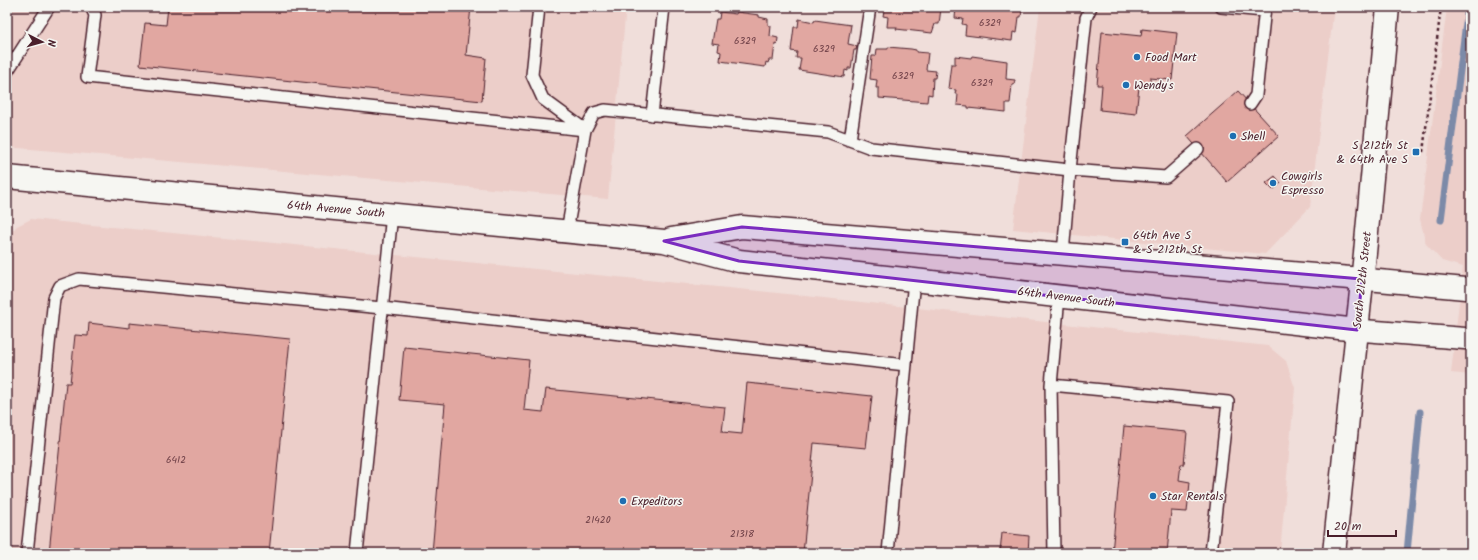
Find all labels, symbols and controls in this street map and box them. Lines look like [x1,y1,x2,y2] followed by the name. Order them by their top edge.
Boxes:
[979,15,1001,31] house number: 6329
[22,22,62,62] north arrow
[734,33,756,49] house number: 6329
[42,39,60,47] text: N
[813,41,835,57] house number: 6329
[1145,48,1197,67] place label: Food Mart
[1132,52,1142,62] marker: Food Mart
[892,68,914,84] house number: 6329
[971,75,993,91] house number: 6329
[1134,76,1174,95] place label: Wendy's
[1121,80,1131,90] marker: Wendy's
[1241,127,1265,146] place label: Shell
[1228,131,1238,141] marker: Shell
[1337,136,1409,169] place label: S 212th St & 64th Ave S
[1411,147,1421,157] marker: S 212th St & 64th Ave S
[1281,167,1324,200] place label: Cowgirls Espresso
[1268,178,1278,188] marker: Cowgirls Espresso
[286,196,386,223] street label: 64th Avenue South
[1133,226,1202,259] place label: 64th Ave S & S 212th St
[1348,230,1377,330] street label: South 212th Street
[1120,237,1130,247] marker: 64th Ave S & S 212th St
[1016,282,1116,313] street label: 64th Avenue South
[166,452,186,468] house number: 6412
[1161,487,1224,506] place label: Star Rentals
[1148,491,1158,501] marker: Star Rentals
[631,492,682,511] place label: Expeditors
[618,496,628,506] marker: Expeditors
[585,512,611,528] house number: 21420
[1328,512,1396,538] scale bar
[1334,517,1362,536] text: 20 m
[730,526,755,542] house number: 21318

